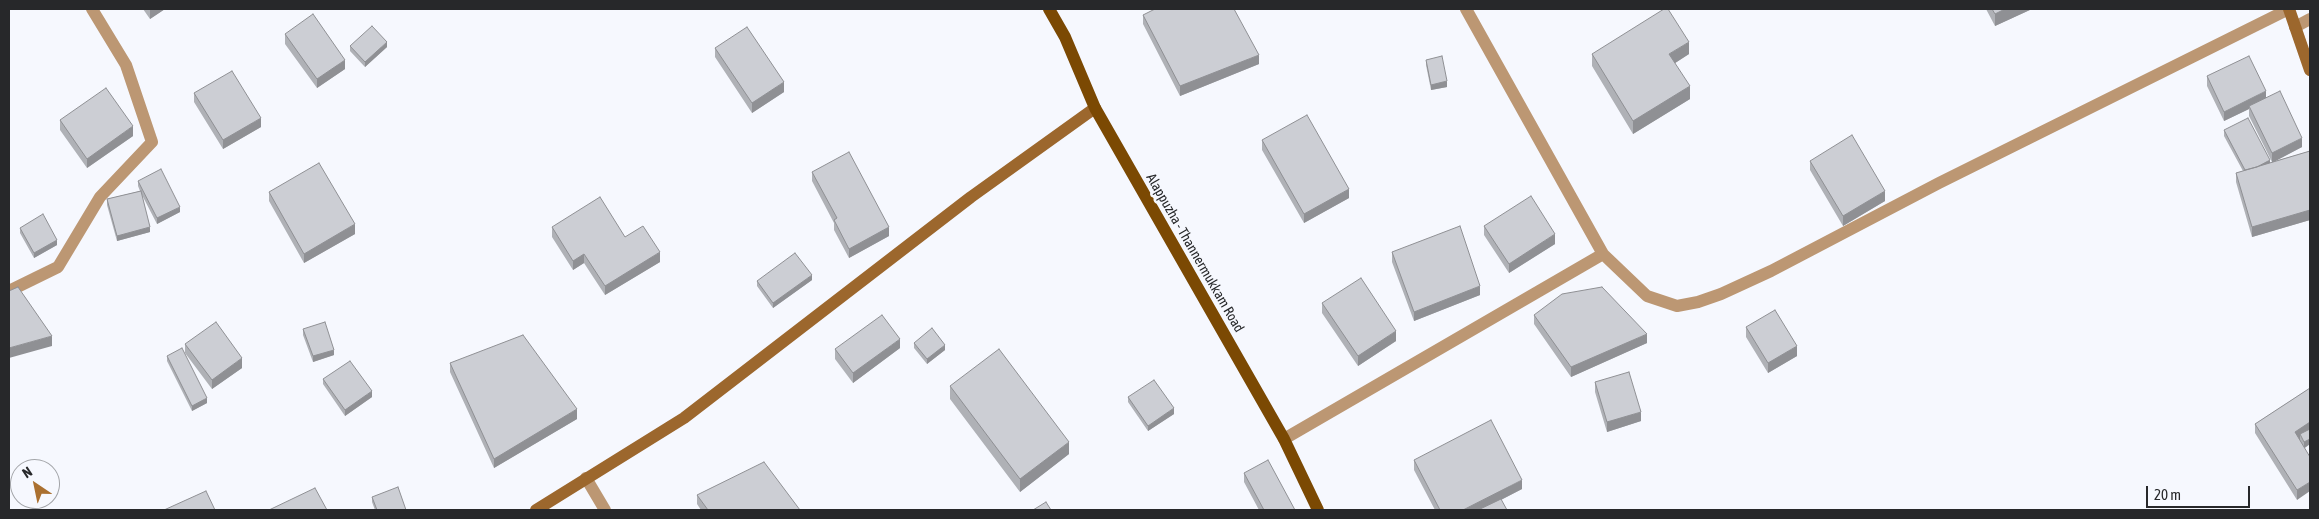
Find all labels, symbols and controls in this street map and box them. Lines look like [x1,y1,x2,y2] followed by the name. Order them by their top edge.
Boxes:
[1143,171,1247,335] street label: Alappuzha - Thannermukkam Road
[10,459,60,509] north arrow
[19,463,35,481] text: N
[2149,476,2253,508] scale bar
[2154,486,2181,503] text: 20 m

